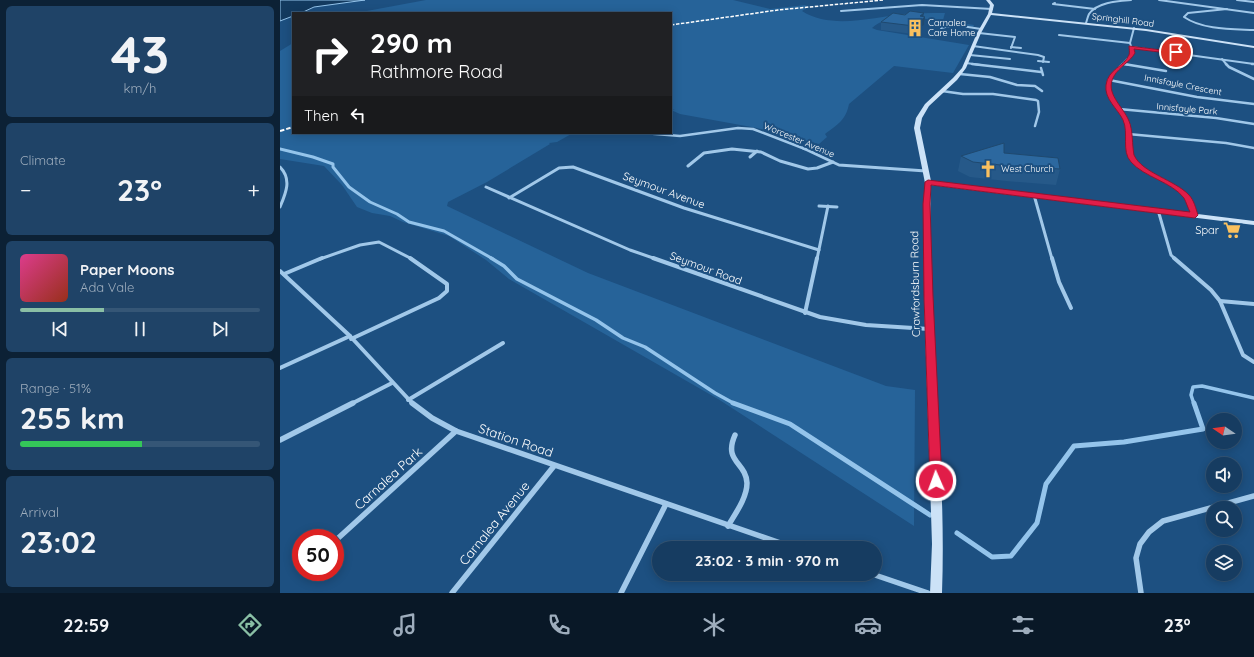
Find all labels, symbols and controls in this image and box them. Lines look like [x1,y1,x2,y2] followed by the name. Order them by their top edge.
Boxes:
[1091,10,1155,29] street label: Springhill Road
[928,17,975,38] place label: Carnalea Care Home
[905,18,925,38] building icon: Carnalea Care Home
[111,21,169,86] text: 43
[370,25,453,60] text: 290 m
[304,28,356,80] icon: right
[1159,35,1193,69] pin
[1165,41,1187,63] icon: arrive
[370,60,503,83] text: Rathmore Road
[1143,72,1223,97] street label: Innisfayle Crescent
[124,80,156,96] text: km/h
[1156,100,1218,117] street label: Innisfayle Park
[347,104,369,126] icon: left
[304,106,339,125] text: Then
[762,120,836,159] street label: Worcester Avenue
[20,152,66,168] text: Climate
[978,159,998,179] church icon: West Church
[1001,163,1054,174] place label: West Church
[621,169,707,211] street label: Seymour Avenue
[117,171,162,209] text: 23°
[20,176,31,204] text: −
[248,176,260,204] text: +
[1222,220,1242,240] supermarket icon: Spar
[1195,223,1220,237] place label: Spar
[907,231,923,337] street label: Crawfordsburn Road
[668,248,744,288] street label: Seymour Road
[80,260,175,279] text: Paper Moons
[80,279,134,295] text: Ada Vale
[49,318,71,340] icon: previous
[129,318,151,340] icon: pause
[209,318,231,340] icon: next
[20,380,91,396] text: Range · 51%
[20,399,125,437] text: 255 km
[1206,413,1242,449] north arrow
[1206,413,1242,581] map controls
[477,420,555,460] street label: Station Road
[351,443,425,513] street label: Carnalea Park
[1206,457,1242,493] button: sound
[915,460,957,502] position arrow
[455,478,533,568] street label: Carnalea Avenue
[1206,501,1242,537] button: search
[20,504,59,520] text: Arrival
[20,523,97,561] text: 23:02
[292,529,344,581] speed limit sign: 50
[1206,545,1242,581] button: layers
[695,551,839,570] text: 23:02 · 3 min · 970 m
[236,611,264,639] icon: directions
[391,611,419,639] icon: music
[545,611,573,639] icon: phone
[700,611,728,639] icon: climate
[854,611,882,639] icon: car
[1009,611,1037,639] icon: filters
[63,614,109,637] text: 22:59
[1164,614,1191,637] text: 23°

